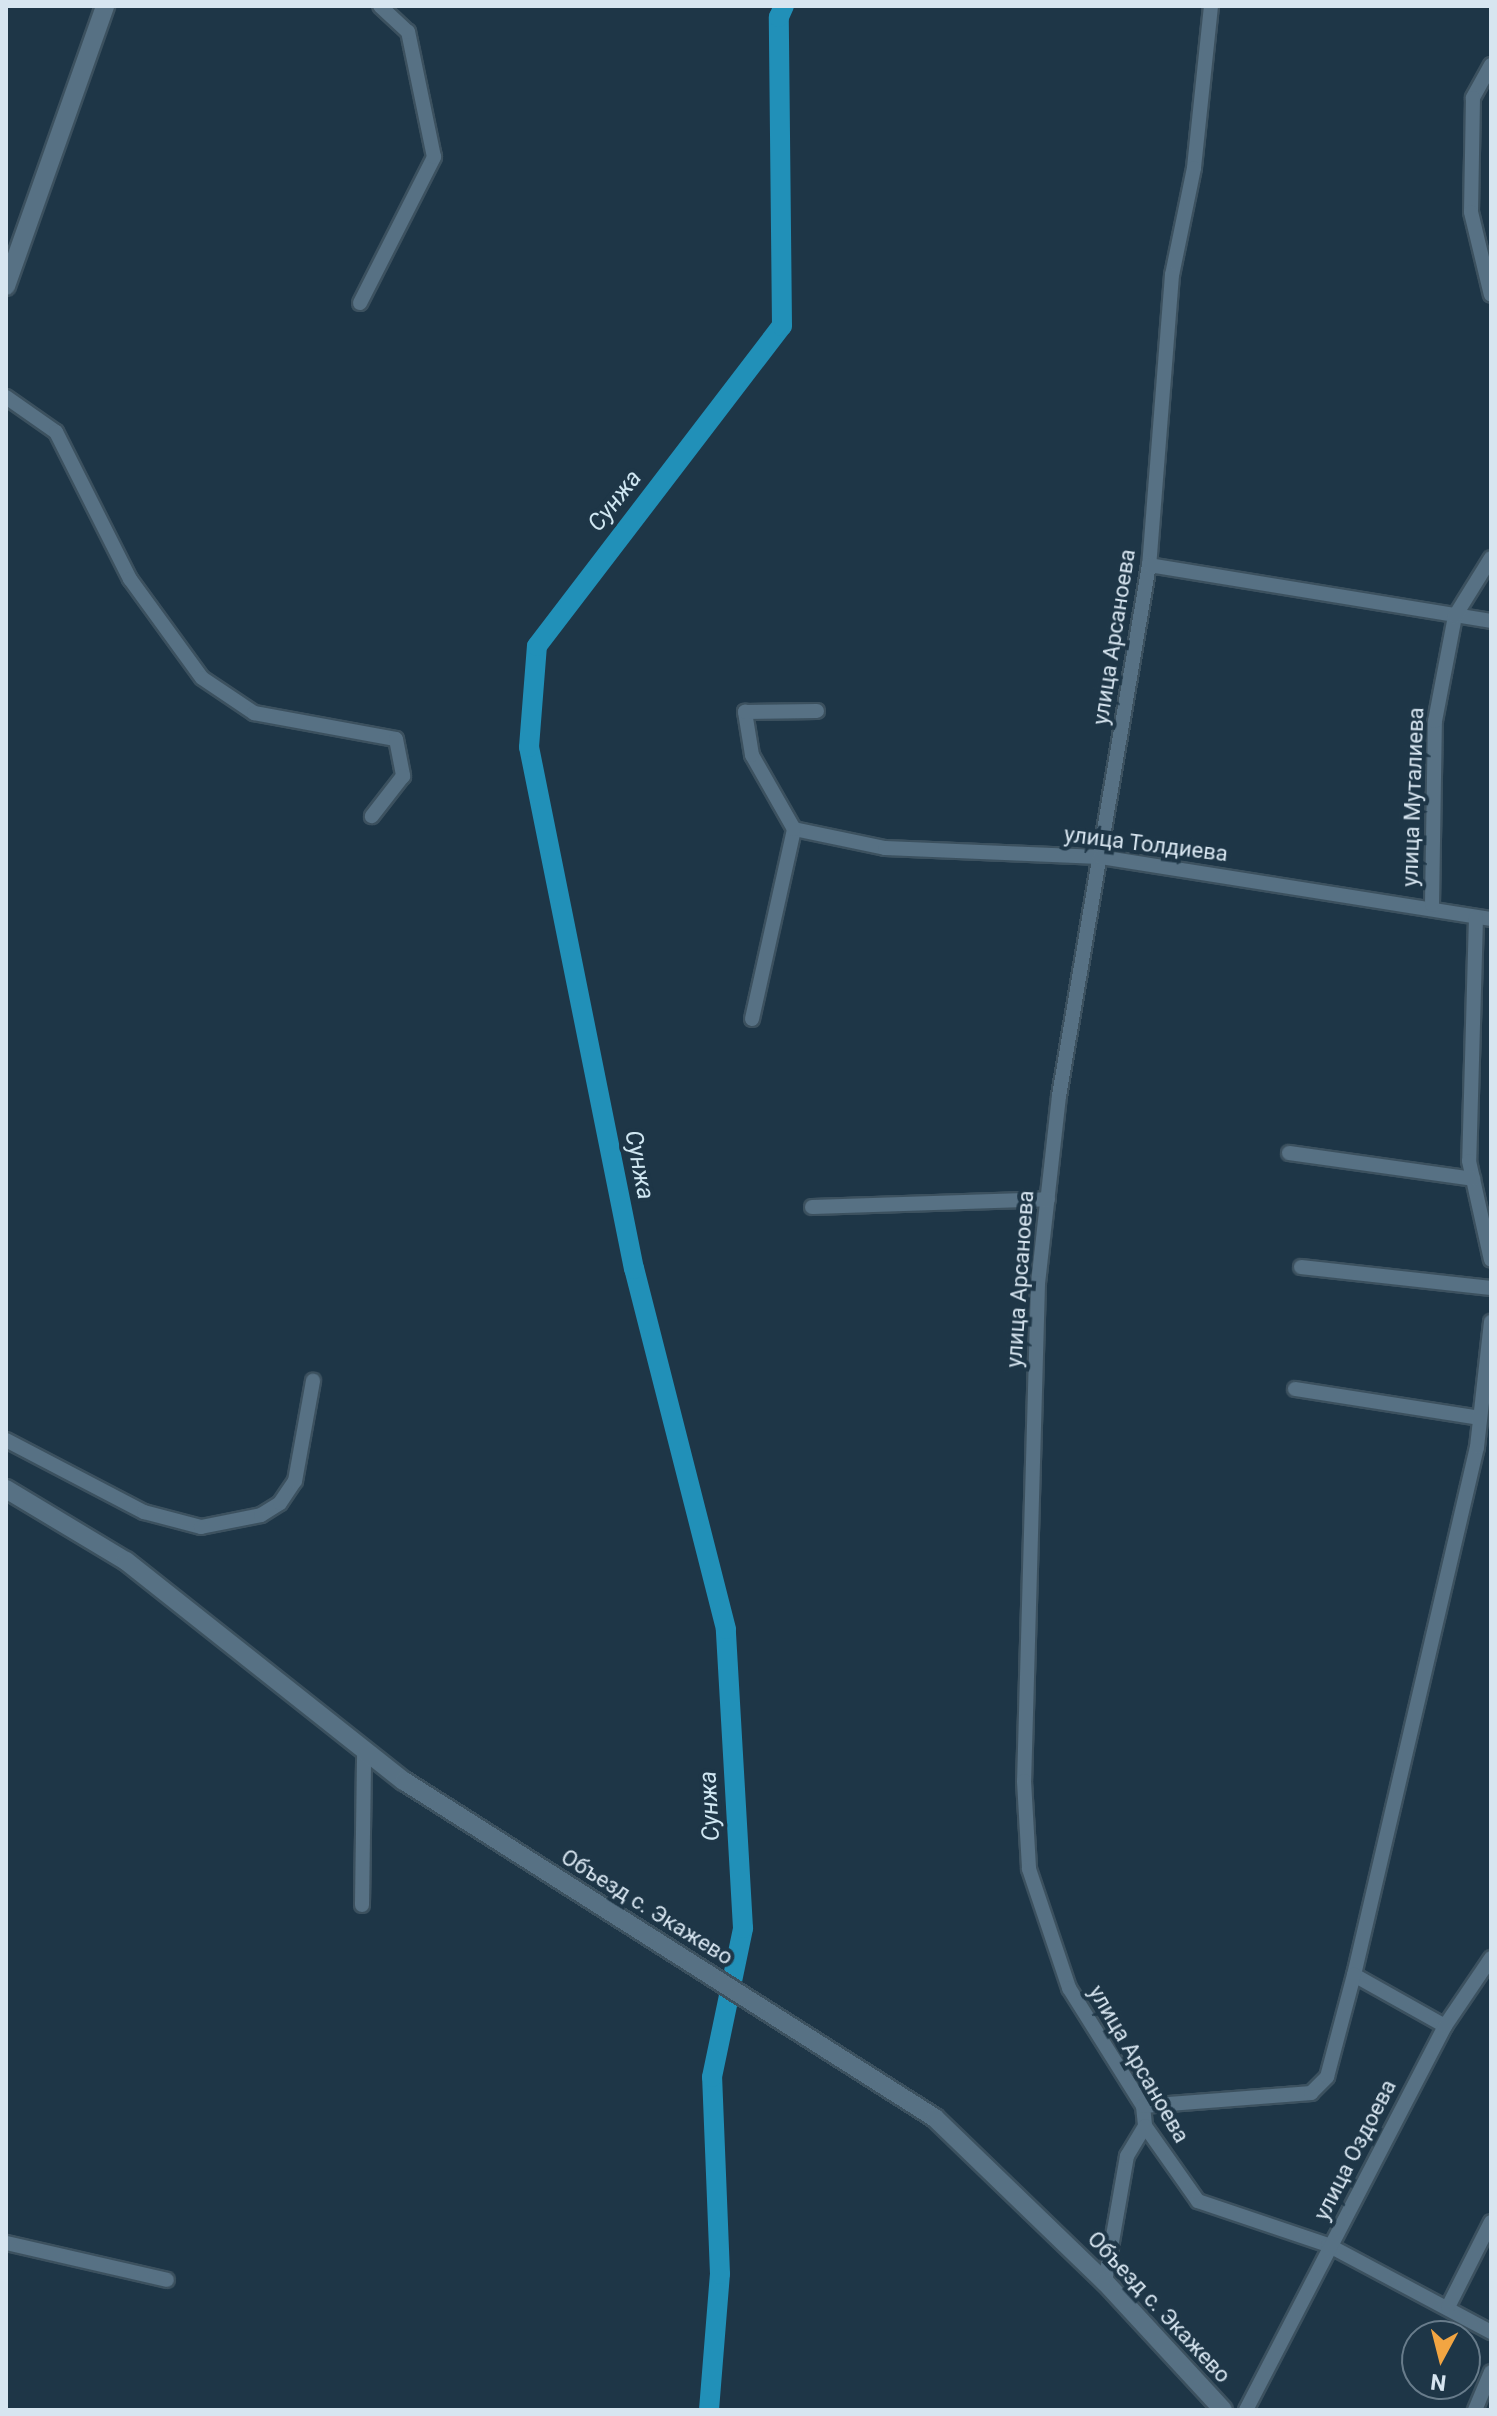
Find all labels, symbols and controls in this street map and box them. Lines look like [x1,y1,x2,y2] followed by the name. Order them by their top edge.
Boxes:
[582,465,648,537] water label: Сунжа
[1087,547,1141,727] street label: улица Арсаноева
[1397,707,1429,887] street label: улица Муталиева
[1062,821,1230,867] street label: улица Толдиева
[618,1128,660,1202] water label: Сунжа
[1001,1190,1039,1368] street label: улица Арсаноева
[694,1770,726,1842] water label: Сунжа
[556,1843,738,1971] street label: Объезд с. Экажево
[1083,1981,1195,2147] street label: улица Арсаноева
[1308,2075,1402,2225] street label: улица Оздоева
[1082,2226,1236,2388] street label: Объезд с. Экажево
[1401,2320,1481,2400] north arrow
[1429,2369,1447,2396] text: N

